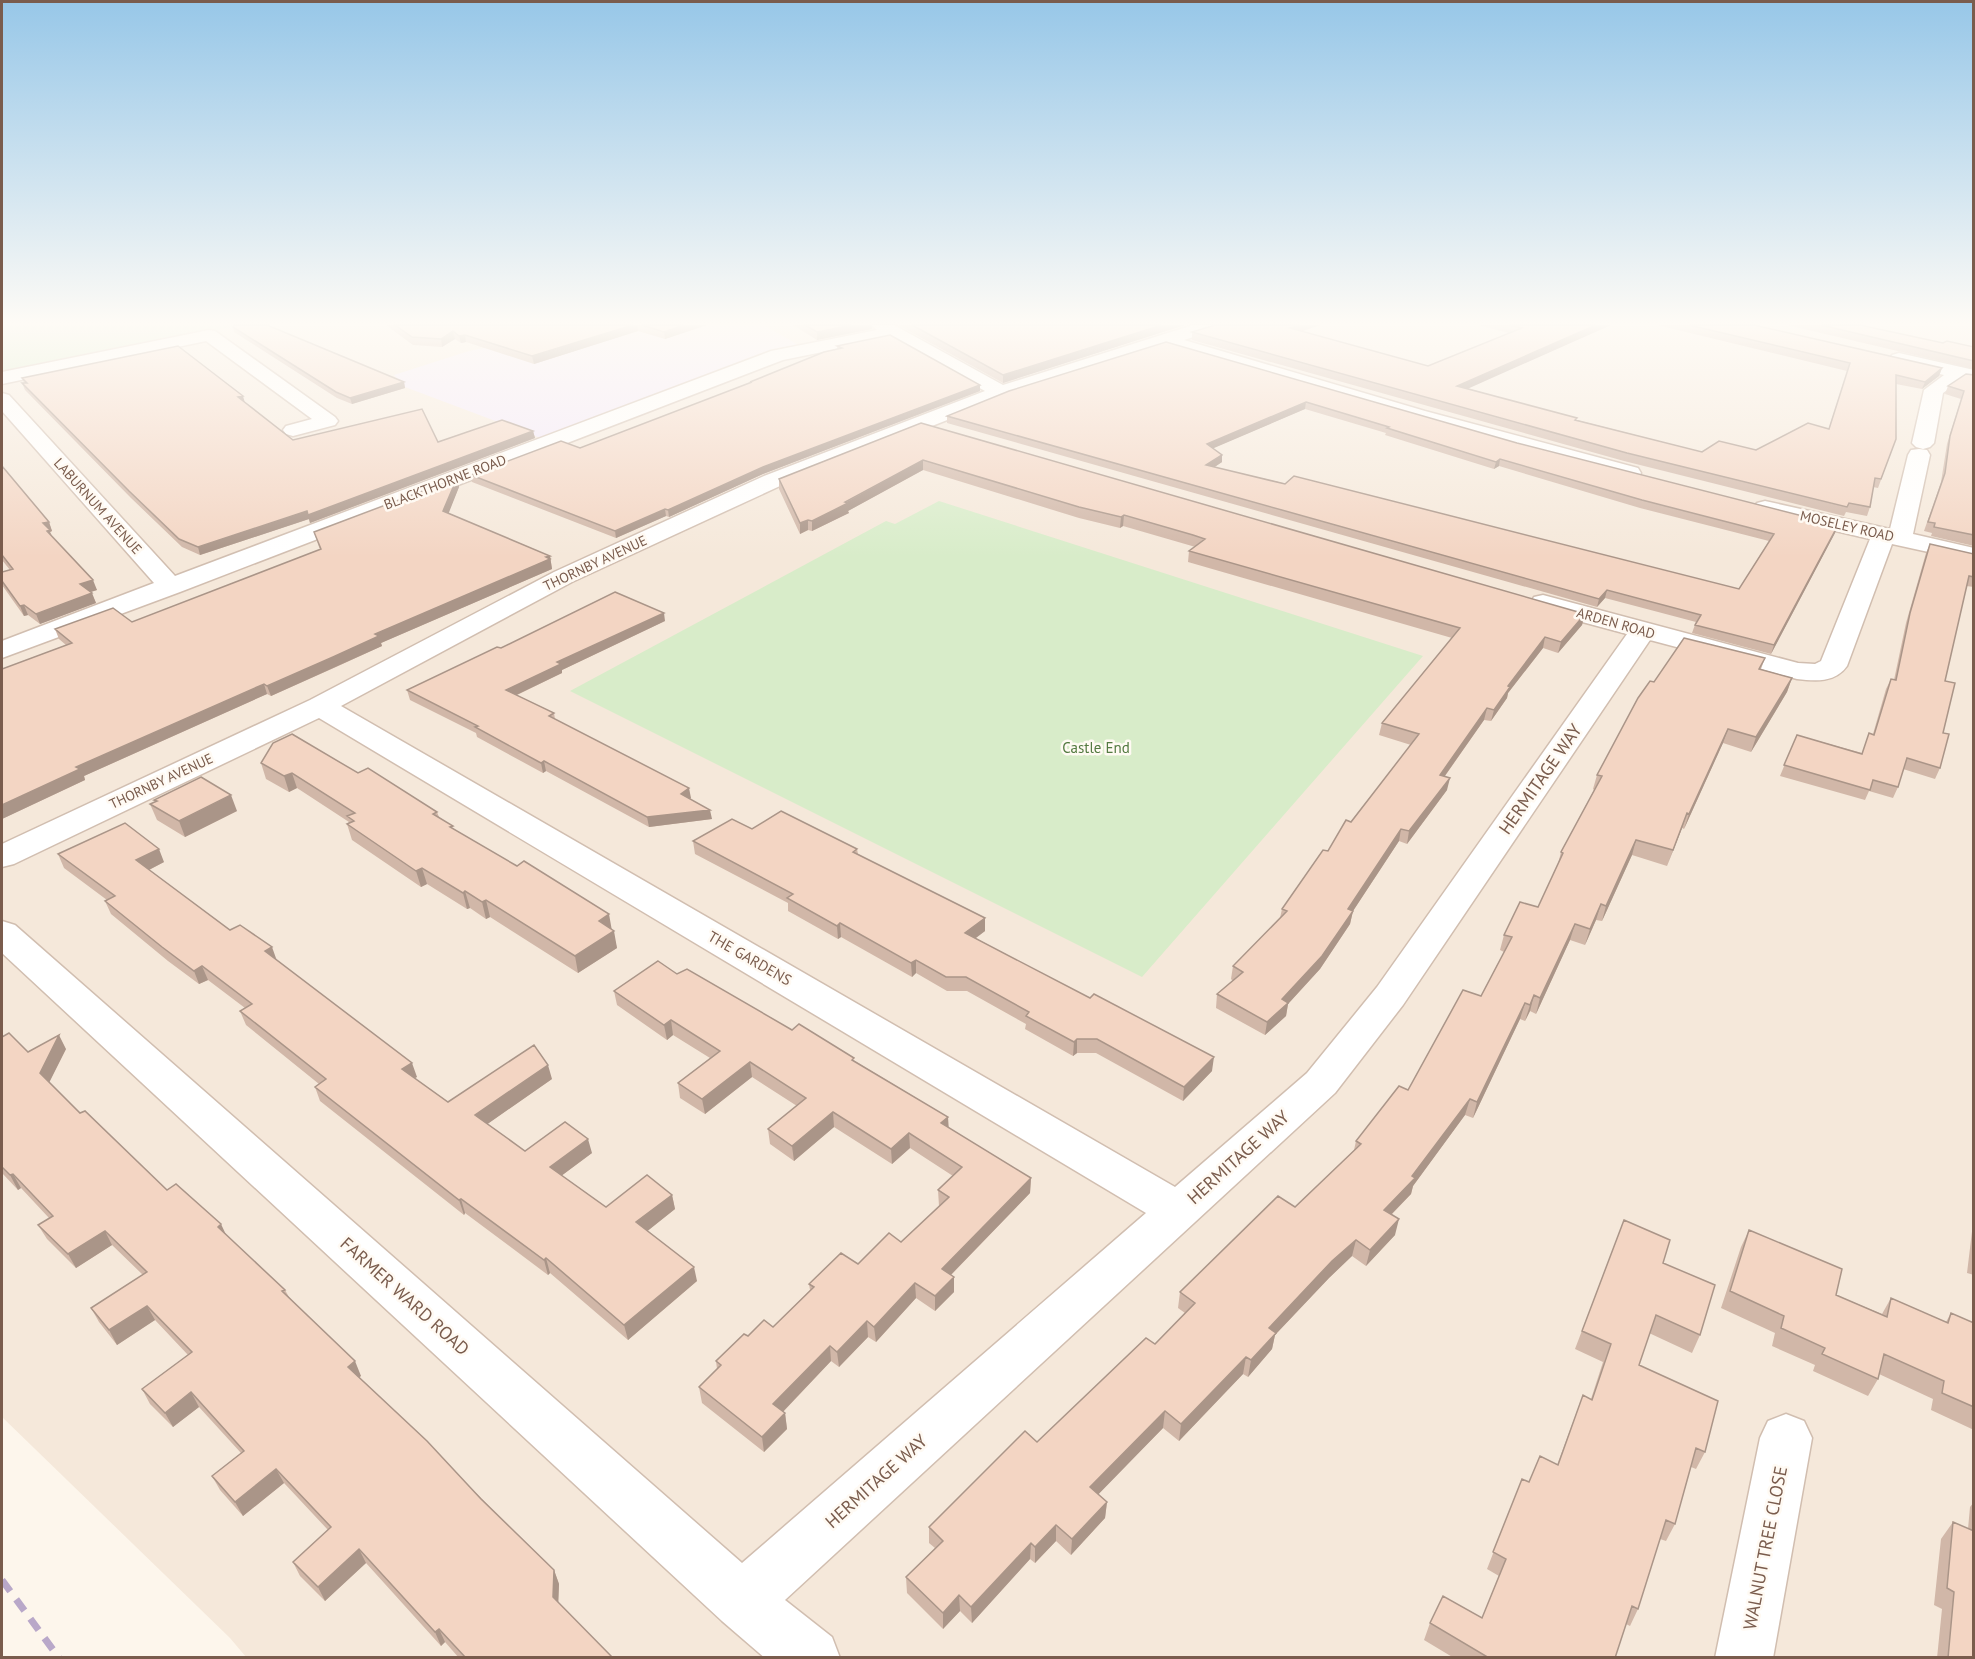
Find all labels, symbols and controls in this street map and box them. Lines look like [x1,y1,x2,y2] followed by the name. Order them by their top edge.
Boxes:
[381,450,509,514] street label: BLACKTHORNE ROAD
[50,454,146,558] street label: LABURNUM AVENUE
[1798,506,1896,546] street label: MOSELEY ROAD
[540,531,650,595] street label: THORNBY AVENUE
[1575,603,1657,643] street label: ARDEN ROAD
[1493,719,1587,839] street label: HERMITAGE WAY
[1062,738,1130,757] park label: Castle End
[106,749,216,813] street label: THORNBY AVENUE
[705,926,795,990] street label: THE GARDENS
[1182,1105,1294,1209] street label: HERMITAGE WAY
[336,1232,474,1360] street label: FARMER WARD ROAD
[820,1429,932,1533] street label: HERMITAGE WAY
[1738,1464,1792,1632] street label: WALNUT TREE CLOSE

